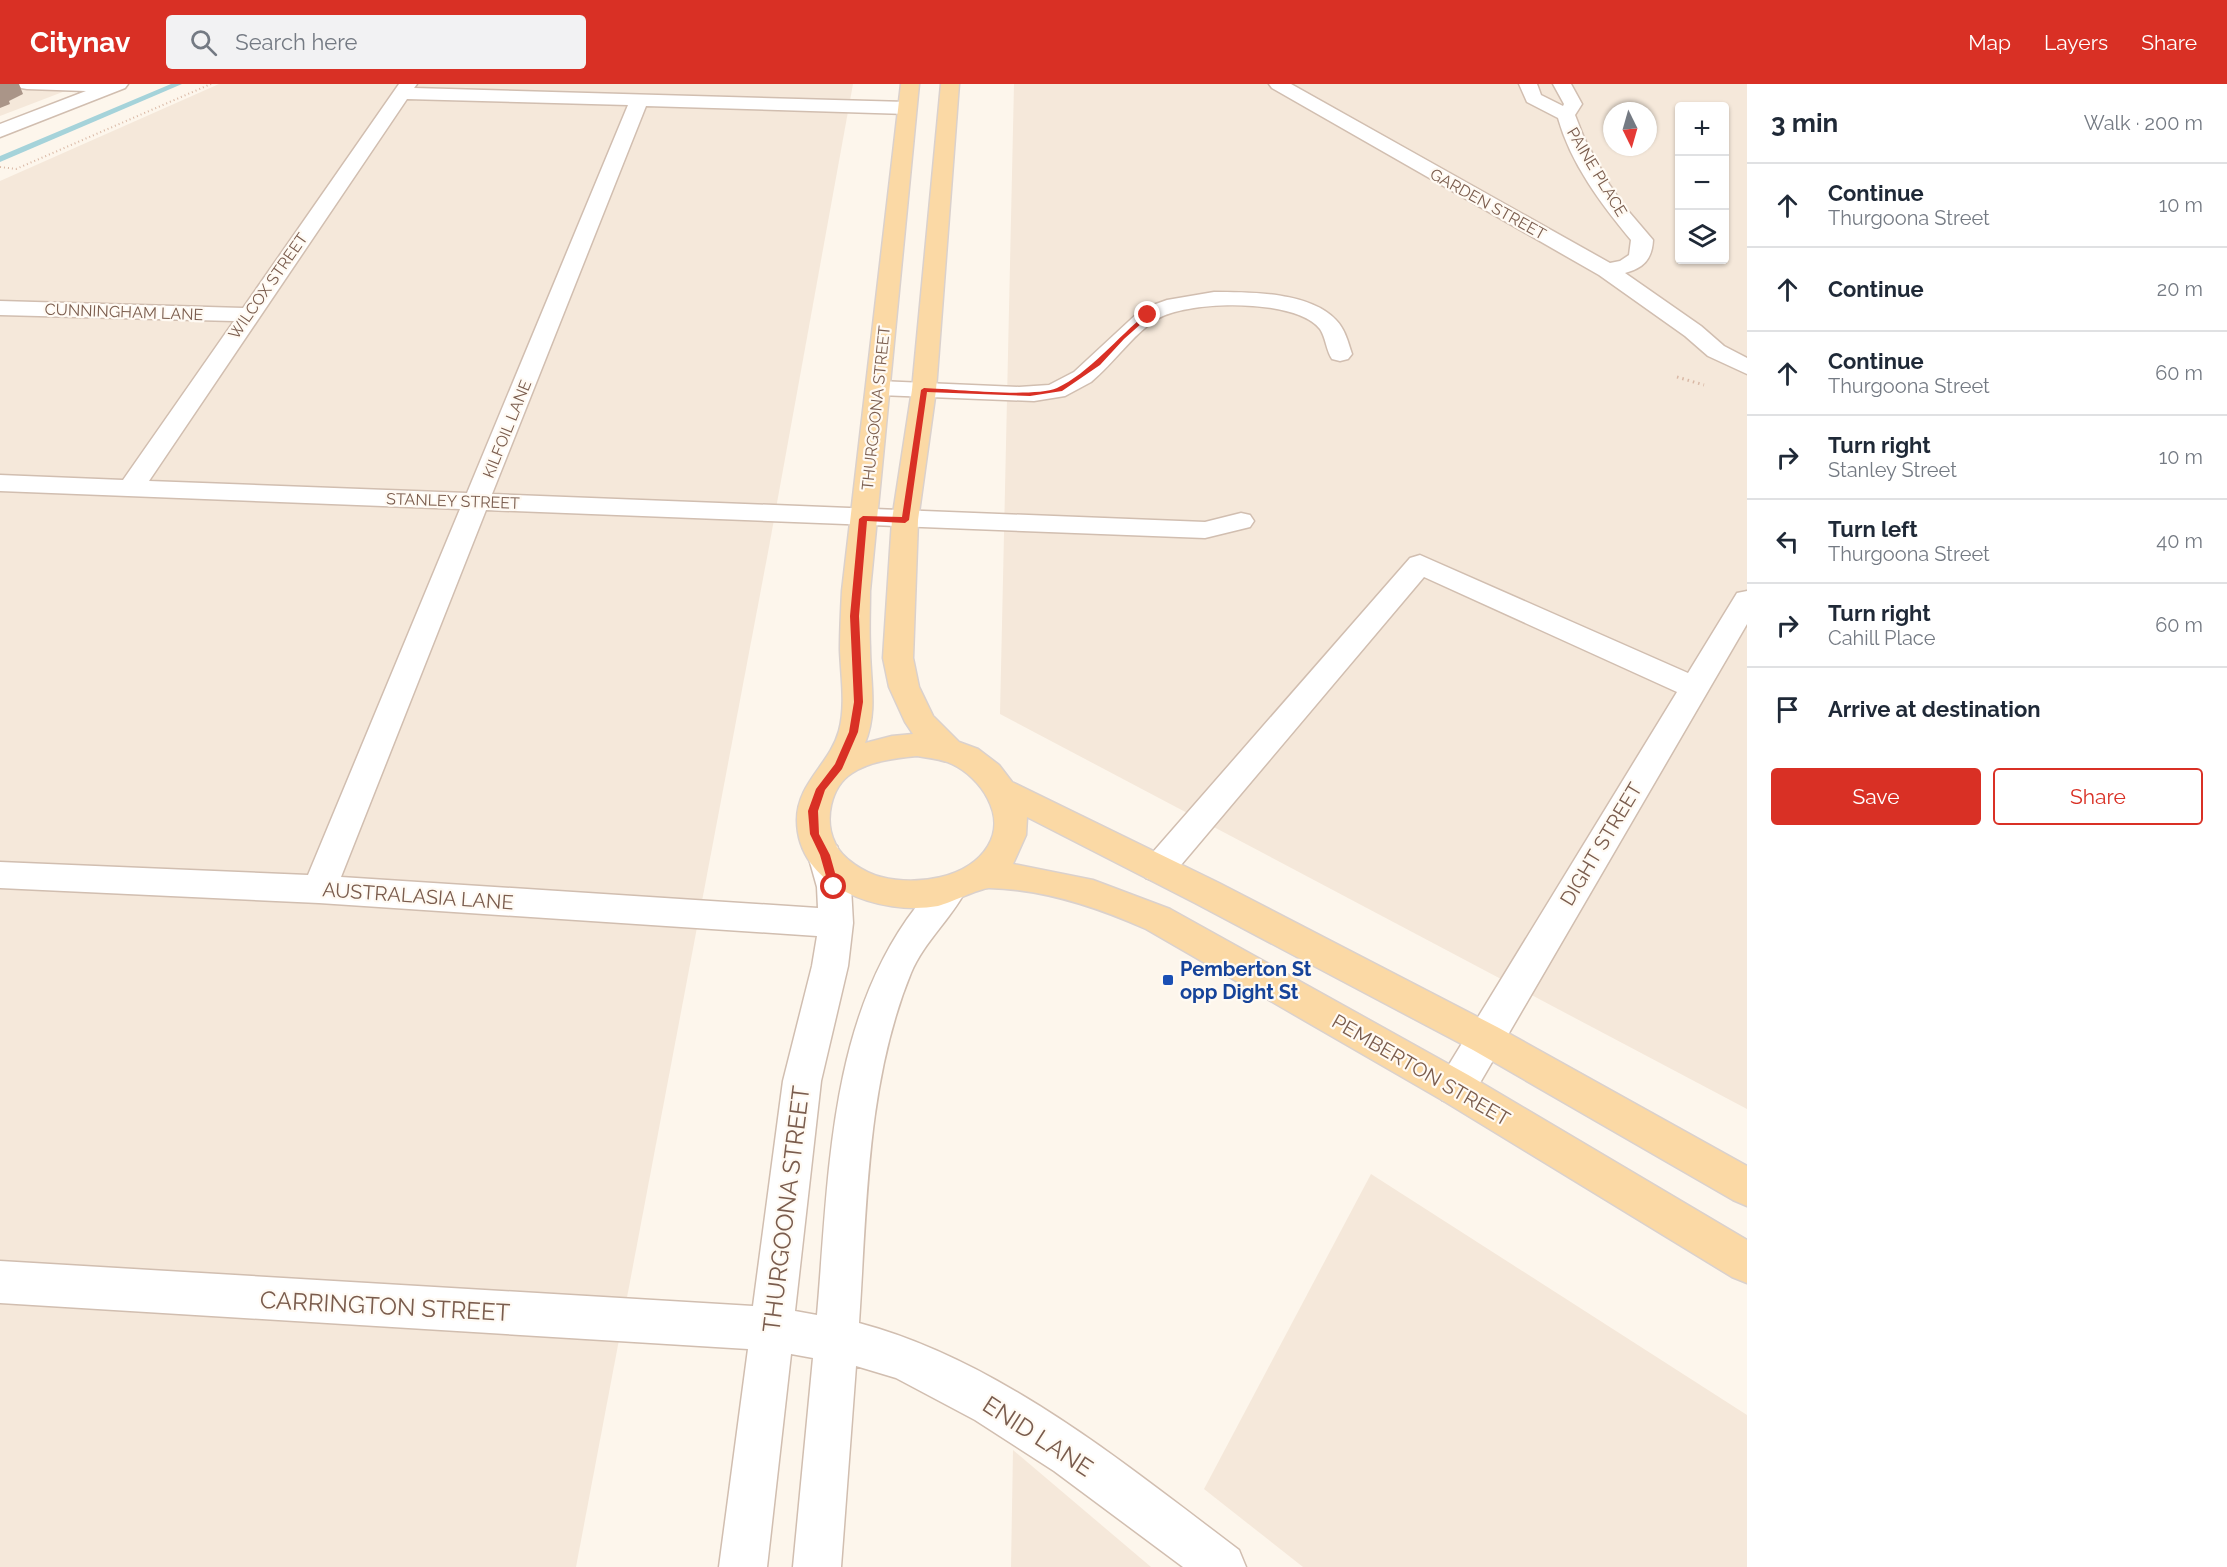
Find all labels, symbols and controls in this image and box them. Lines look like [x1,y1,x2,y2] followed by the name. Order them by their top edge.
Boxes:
[166,15,586,69] search box
[30,26,130,59] text: Citynav
[187,26,220,59] icon: search
[235,29,357,55] text: Search here
[1968,30,2011,55] text: Map
[2044,30,2108,55] text: Layers
[2141,30,2197,55] text: Share
[1603,102,1657,156] north arrow
[1675,102,1729,264] map controls
[1675,102,1729,156] button: +
[1771,108,1838,138] text: 3 min
[2084,111,2203,135] text: Walk · 200 m
[1563,124,1631,220] street label: PAINE PLACE
[1675,156,1729,210] button: −
[1427,164,1549,244] street label: GARDEN STREET
[1828,180,1924,206] text: Continue
[1771,189,1804,222] icon: ahead
[2159,193,2203,217] text: 10 m
[1828,206,1990,230] text: Thurgoona Street
[1675,210,1729,264] button: layers
[224,229,312,343] street label: WILCOX STREET
[1771,273,1804,306] icon: ahead
[1828,276,1924,302] text: Continue
[2157,277,2203,301] text: 20 m
[44,300,204,324] street label: CUNNINGHAM LANE
[1134,301,1160,327] route end
[858,324,894,491] street label: THURGOONA STREET
[1828,348,1924,374] text: Continue
[1771,357,1804,390] icon: ahead
[2155,361,2203,385] text: 60 m
[1828,374,1990,398] text: Thurgoona Street
[479,377,535,481] street label: KILFOIL LANE
[1828,432,1931,458] text: Turn right
[1771,441,1804,474] icon: right
[2159,445,2203,469] text: 10 m
[1828,458,1957,482] text: Stanley Street
[386,489,520,513] street label: STANLEY STREET
[1828,516,1918,542] text: Turn left
[1771,525,1804,558] icon: left
[2156,529,2203,553] text: 40 m
[1828,542,1990,566] text: Thurgoona Street
[1828,600,1931,626] text: Turn right
[1771,609,1804,642] icon: right
[2155,613,2203,637] text: 60 m
[1828,626,1935,650] text: Cahill Place
[1771,693,1804,726] icon: arrive
[1828,696,2041,722] text: Arrive at destination
[1771,768,1981,825] button: Save
[1993,768,2203,825] button: Share
[1555,778,1647,910] street label: DIGHT STREET
[820,873,846,899] route start
[322,877,514,915] street label: AUSTRALASIA LANE
[1180,957,1312,1004] place label: Pemberton St opp Dight St
[1161,973,1175,987] marker: Pemberton St opp Dight St
[1328,1009,1514,1131] street label: PEMBERTON STREET
[756,1084,816,1334] street label: THURGOONA STREET
[259,1285,511,1327] street label: CARRINGTON STREET
[977,1390,1099,1482] street label: ENID LANE

